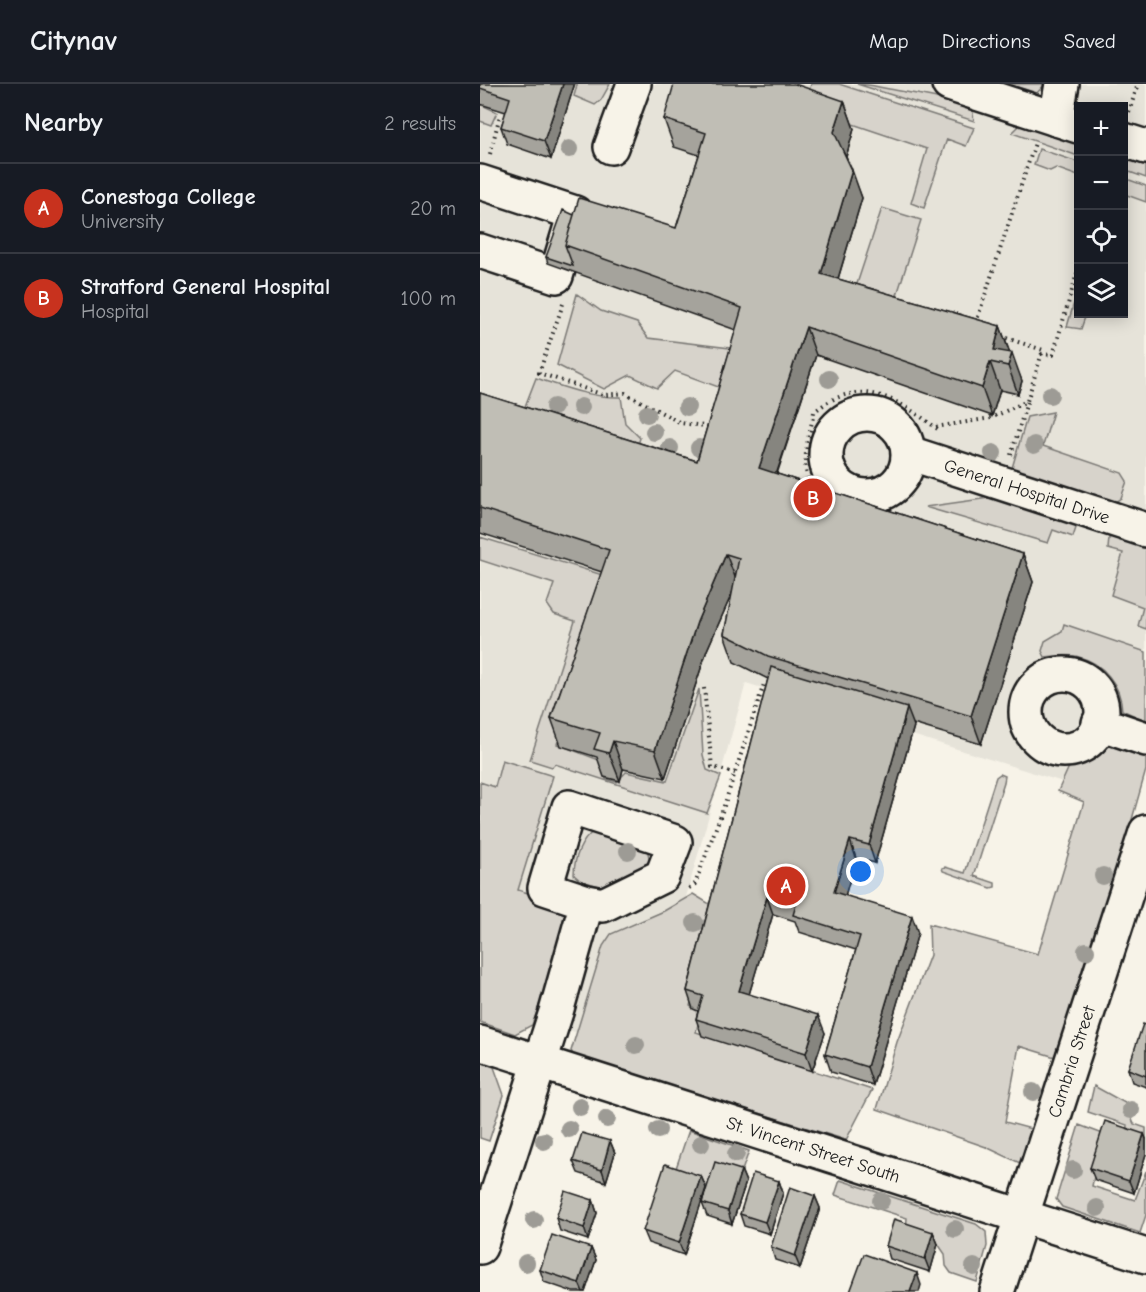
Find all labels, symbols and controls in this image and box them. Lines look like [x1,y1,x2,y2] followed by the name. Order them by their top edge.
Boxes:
[30,25,117,57] text: Citynav
[869,29,909,53] text: Map
[942,29,1031,53] text: Directions
[1064,29,1116,53] text: Saved
[1074,102,1128,318] map controls
[1074,102,1128,156] button: +
[24,108,103,138] text: Nearby
[384,112,456,135] text: 2 results
[1074,156,1128,210] button: −
[81,184,255,210] text: Conestoga College
[38,197,49,220] text: A
[410,197,456,220] text: 20 m
[81,210,164,233] text: University
[1074,210,1128,264] button: locate
[1074,264,1128,318] button: layers
[81,274,330,300] text: Stratford General Hospital
[37,287,50,310] text: B
[401,287,456,310] text: 100 m
[81,300,149,323] text: Hospital
[941,455,1113,528] street label: General Hospital Drive
[794,476,832,520] pin: B
[846,857,875,886] your location
[766,864,806,908] pin: A
[1044,1002,1100,1120] street label: Cambria Street
[724,1112,903,1187] street label: St. Vincent Street South

